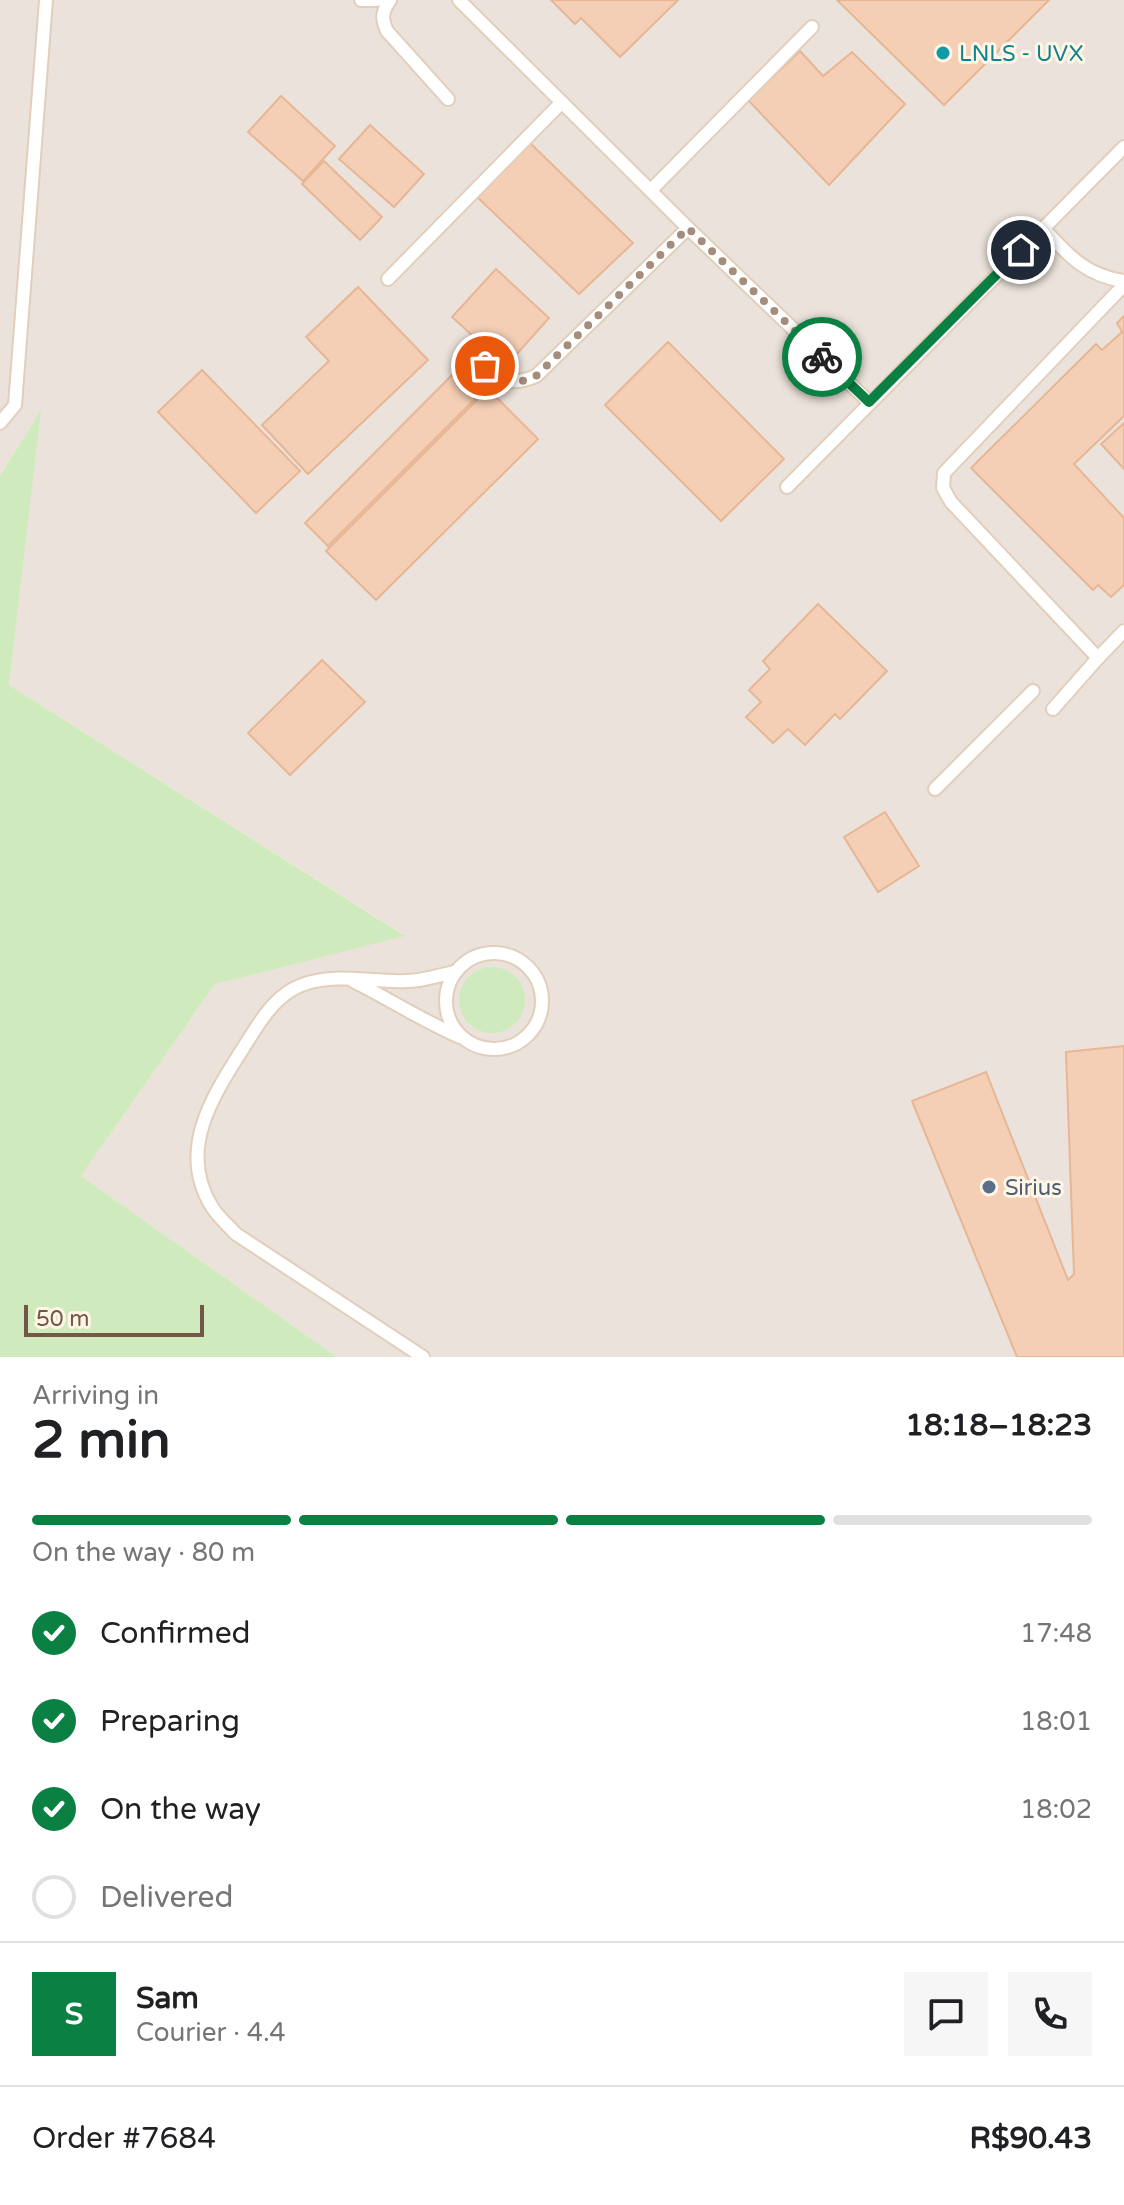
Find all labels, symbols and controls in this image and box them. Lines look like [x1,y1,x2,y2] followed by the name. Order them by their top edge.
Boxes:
[959,41,1083,67] place label: LNLS - UVX
[934,44,952,62] marker: LNLS - UVX
[987,216,1055,284] pin
[999,228,1043,272] icon: home
[782,317,862,397] courier
[451,332,519,400] pin
[800,335,844,379] icon: bike
[463,344,507,388] icon: bag
[1005,1175,1062,1201] place label: Sirius
[980,1178,998,1196] marker: Sirius
[24,1301,204,1337] scale bar
[36,1306,90,1332] text: 50 m
[32,1380,159,1411] text: Arriving in
[905,1407,1092,1444] text: 18:18–18:23
[32,1409,171,1472] text: 2 min
[32,1537,255,1568] text: On the way · 80 m
[32,1611,76,1655] icon: check
[100,1615,251,1652] text: Confirmed
[1020,1618,1092,1649] text: 17:48
[32,1699,76,1743] icon: check
[100,1703,240,1740] text: Preparing
[1020,1706,1092,1737] text: 18:01
[32,1787,76,1831] icon: check
[100,1791,261,1828] text: On the way
[1020,1794,1092,1825] text: 18:02
[100,1879,234,1916] text: Delivered
[904,1972,988,2056] button: chat
[1008,1972,1092,2056] button: phone
[136,1980,199,2017] text: Sam
[65,1996,83,2033] text: S
[136,2017,286,2048] text: Courier · 4.4
[32,2120,216,2157] text: Order #7684
[970,2120,1092,2157] text: R$90.43

